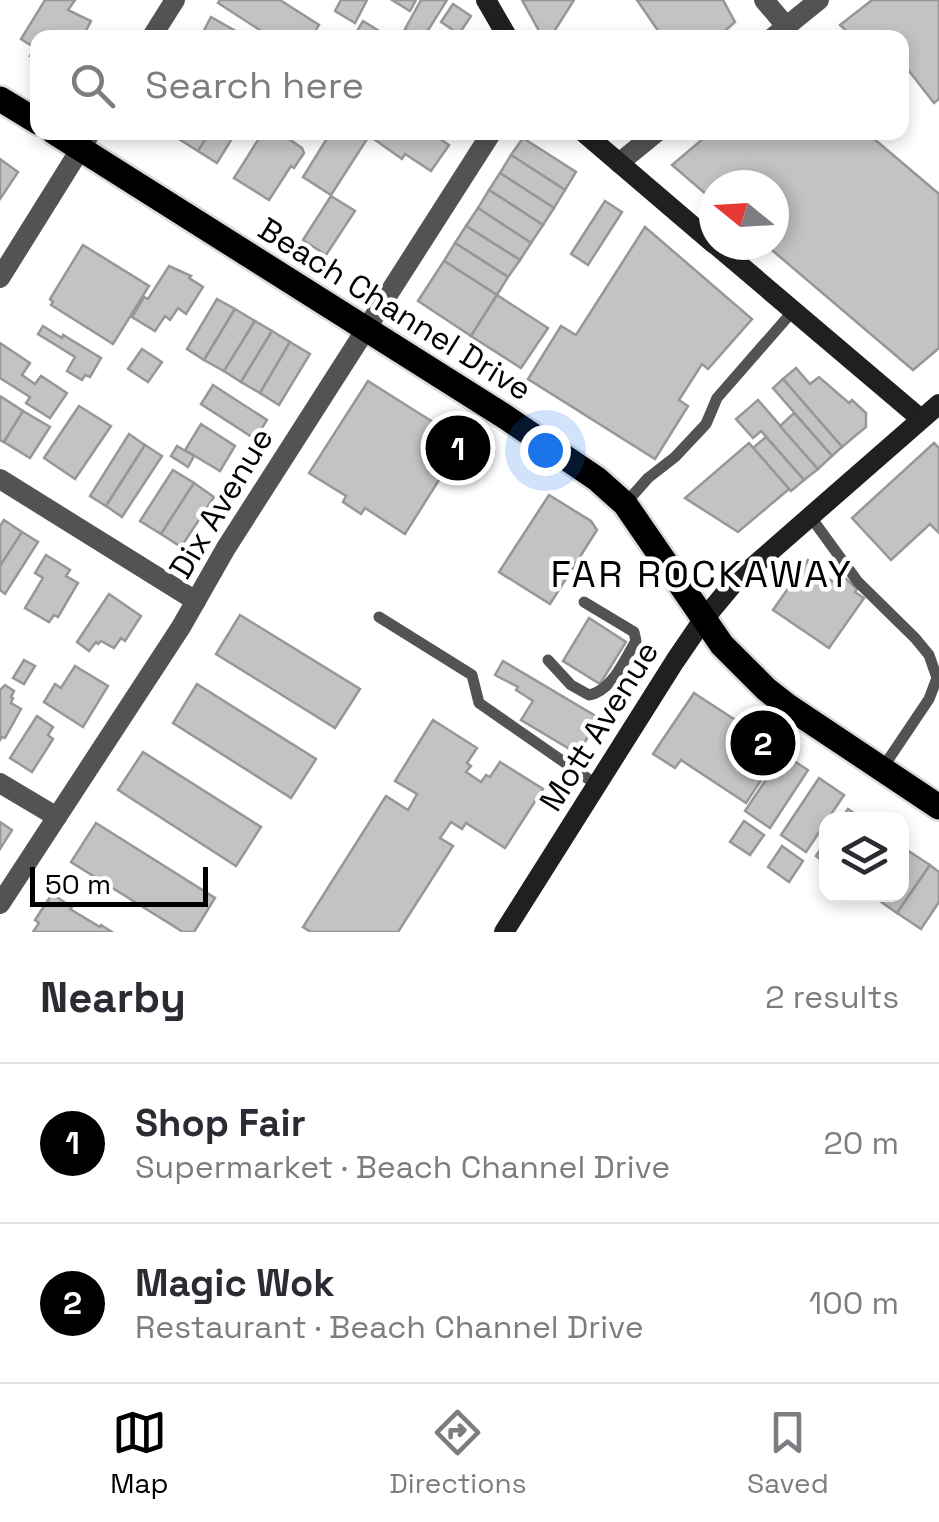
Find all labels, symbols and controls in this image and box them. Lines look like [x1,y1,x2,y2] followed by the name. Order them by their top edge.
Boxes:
[30,30,909,140] search box
[65,58,120,113] icon: search
[145,61,364,109] text: Search here
[699,170,789,260] north arrow
[251,209,539,409] street label: Beach Channel Drive
[426,410,490,486] pin: 1
[160,420,282,586] street label: Dix Avenue
[520,425,571,476] your location
[551,550,853,598] district label: FAR ROCKAWAY
[531,633,667,819] street label: Mott Avenue
[730,706,796,780] pin: 2
[819,812,909,902] map controls
[819,812,909,902] button: layers
[30,862,208,906] scale bar
[45,866,111,902] text: 50 m
[40,971,186,1024] text: Nearby
[765,977,899,1017] text: 2 results
[135,1099,306,1147] text: Shop Fair
[65,1123,80,1163] text: 1
[823,1123,899,1163] text: 20 m
[135,1147,670,1187] text: Supermarket · Beach Channel Drive
[135,1259,335,1307] text: Magic Wok
[63,1283,82,1323] text: 2
[809,1283,899,1323] text: 100 m
[135,1307,644,1347] text: Restaurant · Beach Channel Drive
[110,1405,169,1501] tab: Map
[389,1405,526,1501] tab: Directions
[747,1405,829,1501] tab: Saved

